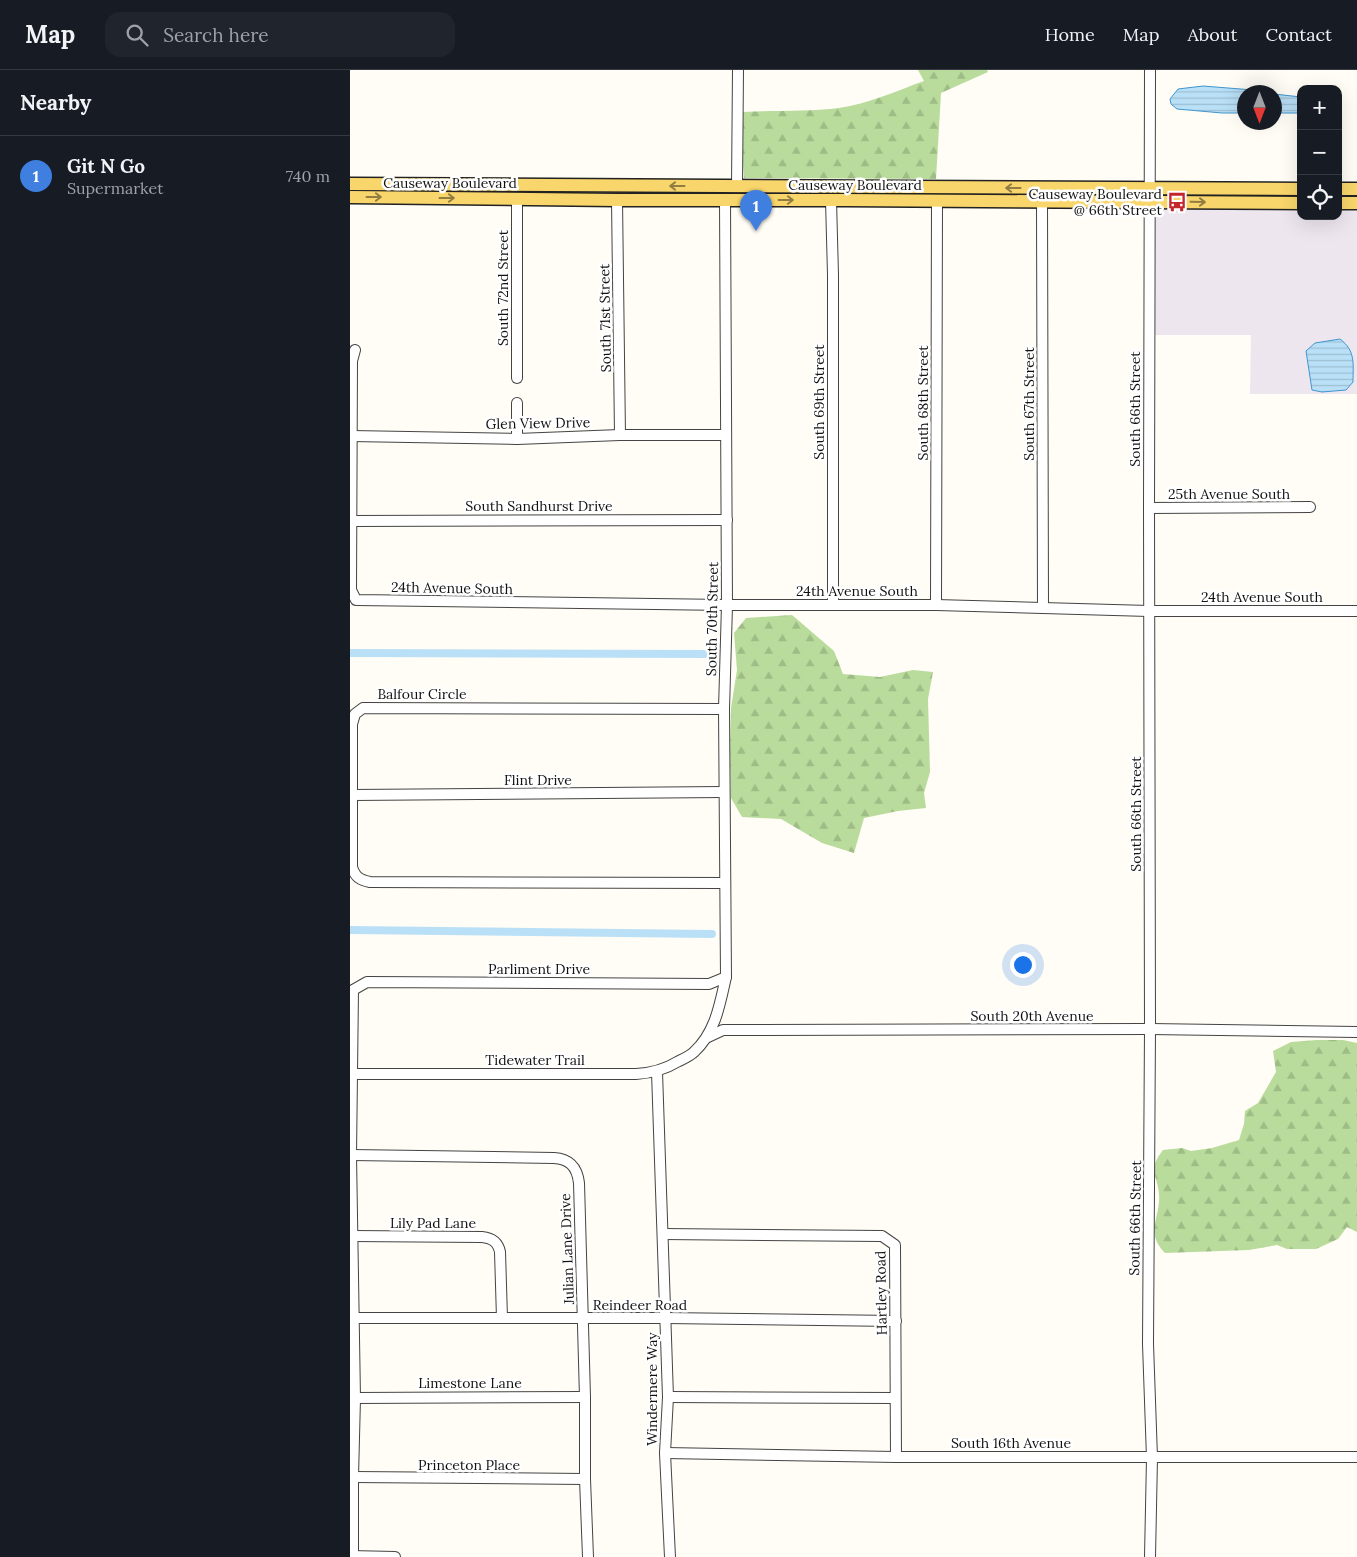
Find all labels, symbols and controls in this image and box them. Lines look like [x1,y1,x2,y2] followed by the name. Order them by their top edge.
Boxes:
[105,12,455,57] search box
[25,19,75,50] text: Map
[123,21,151,49] icon: search
[163,23,269,47] text: Search here
[1045,23,1095,46] text: Home
[1123,23,1159,46] text: Map
[1187,23,1237,46] text: About
[1265,23,1332,46] text: Contact
[1237,85,1282,130] north arrow
[1297,85,1342,220] map controls
[1297,85,1342,130] button: +
[20,89,91,116] text: Nearby
[1297,130,1342,175] button: −
[67,154,145,178] text: Git N Go
[33,166,39,186] text: 1
[286,166,330,186] text: 740 m
[383,174,517,192] street label: Causeway Boulevard
[1297,175,1342,220] button: locate
[788,176,922,194] street label: Causeway Boulevard
[67,178,163,198] text: Supermarket
[669,181,685,191] one-way arrow
[1006,183,1022,193] one-way arrow
[1028,185,1163,219] place label: Causeway Boulevard @ 66th Street
[740,190,772,231] pin: 1
[1166,191,1188,213] bus stop icon: Causeway Boulevard @ 66th Street
[366,192,382,202] one-way arrow
[438,193,455,203] one-way arrow
[778,195,794,205] one-way arrow
[1190,197,1206,207] one-way arrow
[494,229,512,346] street label: South 72nd Street
[595,263,615,373] street label: South 71st Street
[810,344,828,460] street label: South 69th Street
[914,345,932,461] street label: South 68th Street
[1020,347,1038,461] street label: South 67th Street
[1126,351,1144,467] street label: South 66th Street
[486,413,591,433] street label: Glen View Drive
[1168,485,1290,503] street label: 25th Avenue South
[465,497,613,515] street label: South Sandhurst Drive
[702,561,722,676] street label: South 70th Street
[391,578,513,598] street label: 24th Avenue South
[796,582,918,600] street label: 24th Avenue South
[1201,588,1323,606] street label: 24th Avenue South
[377,685,467,703] street label: Balfour Circle
[1127,756,1145,872] street label: South 66th Street
[504,771,572,789] street label: Flint Drive
[1010,952,1036,978] your location
[488,960,590,978] street label: Parliment Drive
[970,1007,1094,1025] street label: South 20th Avenue
[485,1051,585,1069] street label: Tidewater Trail
[1125,1160,1145,1276] street label: South 66th Street
[556,1193,578,1306] street label: Julian Lane Drive
[390,1214,477,1232] street label: Lily Pad Lane
[871,1251,891,1335] street label: Hartley Road
[593,1296,687,1314] street label: Reindeer Road
[643,1332,661,1446] street label: Windermere Way
[418,1374,522,1392] street label: Limestone Lane
[951,1434,1071,1452] street label: South 16th Avenue
[418,1456,520,1474] street label: Princeton Place

